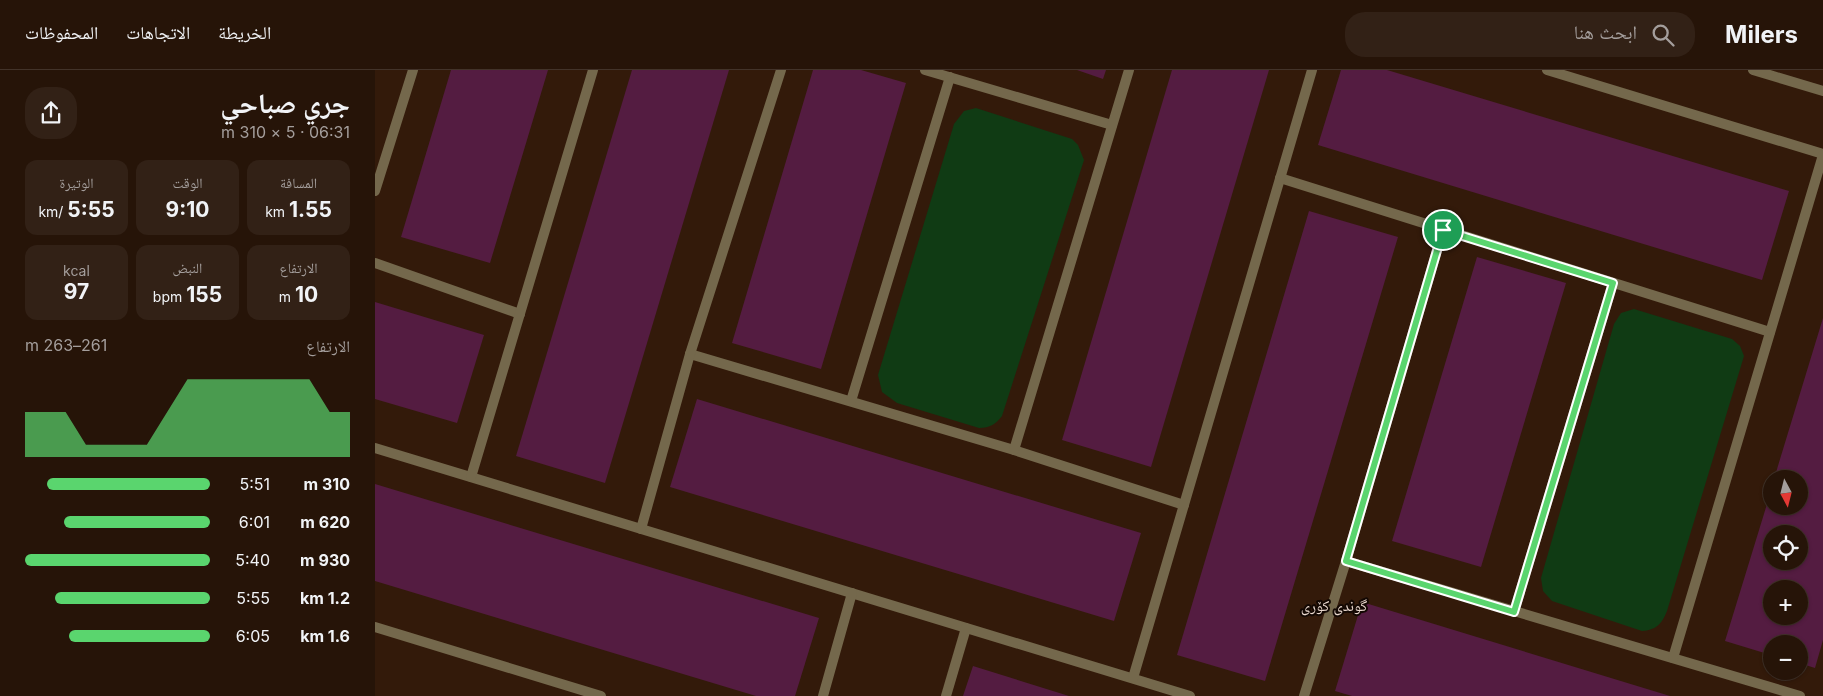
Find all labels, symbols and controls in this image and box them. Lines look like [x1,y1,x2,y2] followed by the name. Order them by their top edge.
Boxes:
[1345,12,1695,57] search box
[1725,20,1798,49] text: Milers
[1574,21,1637,44] text: ابحث هنا
[1649,21,1677,49] icon: search
[25,22,98,43] text: المحفوظات
[126,22,190,43] text: الاتجاهات
[218,22,271,43] text: الخريطة
[220,86,350,120] text: جري صباحي
[25,87,77,139] button: share
[221,122,350,142] text: 06:31 · 5 × 310 m
[59,174,94,191] text: الوتيرة
[172,174,203,191] text: الوقت
[280,174,317,191] text: المسافة
[67,197,115,222] text: 5:55
[166,197,209,222] text: 9:10
[289,197,332,222] text: 1.55
[38,203,67,220] text: /km
[265,203,289,220] text: km
[1422,209,1464,251] pin
[1429,216,1457,244] icon: arrive
[173,259,202,276] text: النبض
[279,259,318,276] text: الارتفاع
[63,262,90,279] text: kcal
[64,279,89,304] text: 97
[186,282,222,307] text: 155
[295,282,318,307] text: 10
[153,288,186,305] text: bpm
[279,288,295,305] text: m
[25,335,107,355] text: 261–263 m
[306,336,350,356] text: الارتفاع
[1763,470,1807,515] north arrow
[1763,470,1808,680] map controls
[239,474,270,494] text: 5:51
[304,474,350,494] text: 310 m
[239,512,270,532] text: 6:01
[300,512,350,532] text: 620 m
[1763,525,1808,570] button: locate
[235,550,270,570] text: 5:40
[300,550,350,570] text: 930 m
[1763,580,1808,625] button: +
[236,588,270,608] text: 5:55
[300,588,350,608] text: 1.2 km
[1301,596,1367,616] district label: گوندی کۆری
[236,626,270,646] text: 6:05
[300,626,350,646] text: 1.6 km
[1763,635,1808,680] button: −

